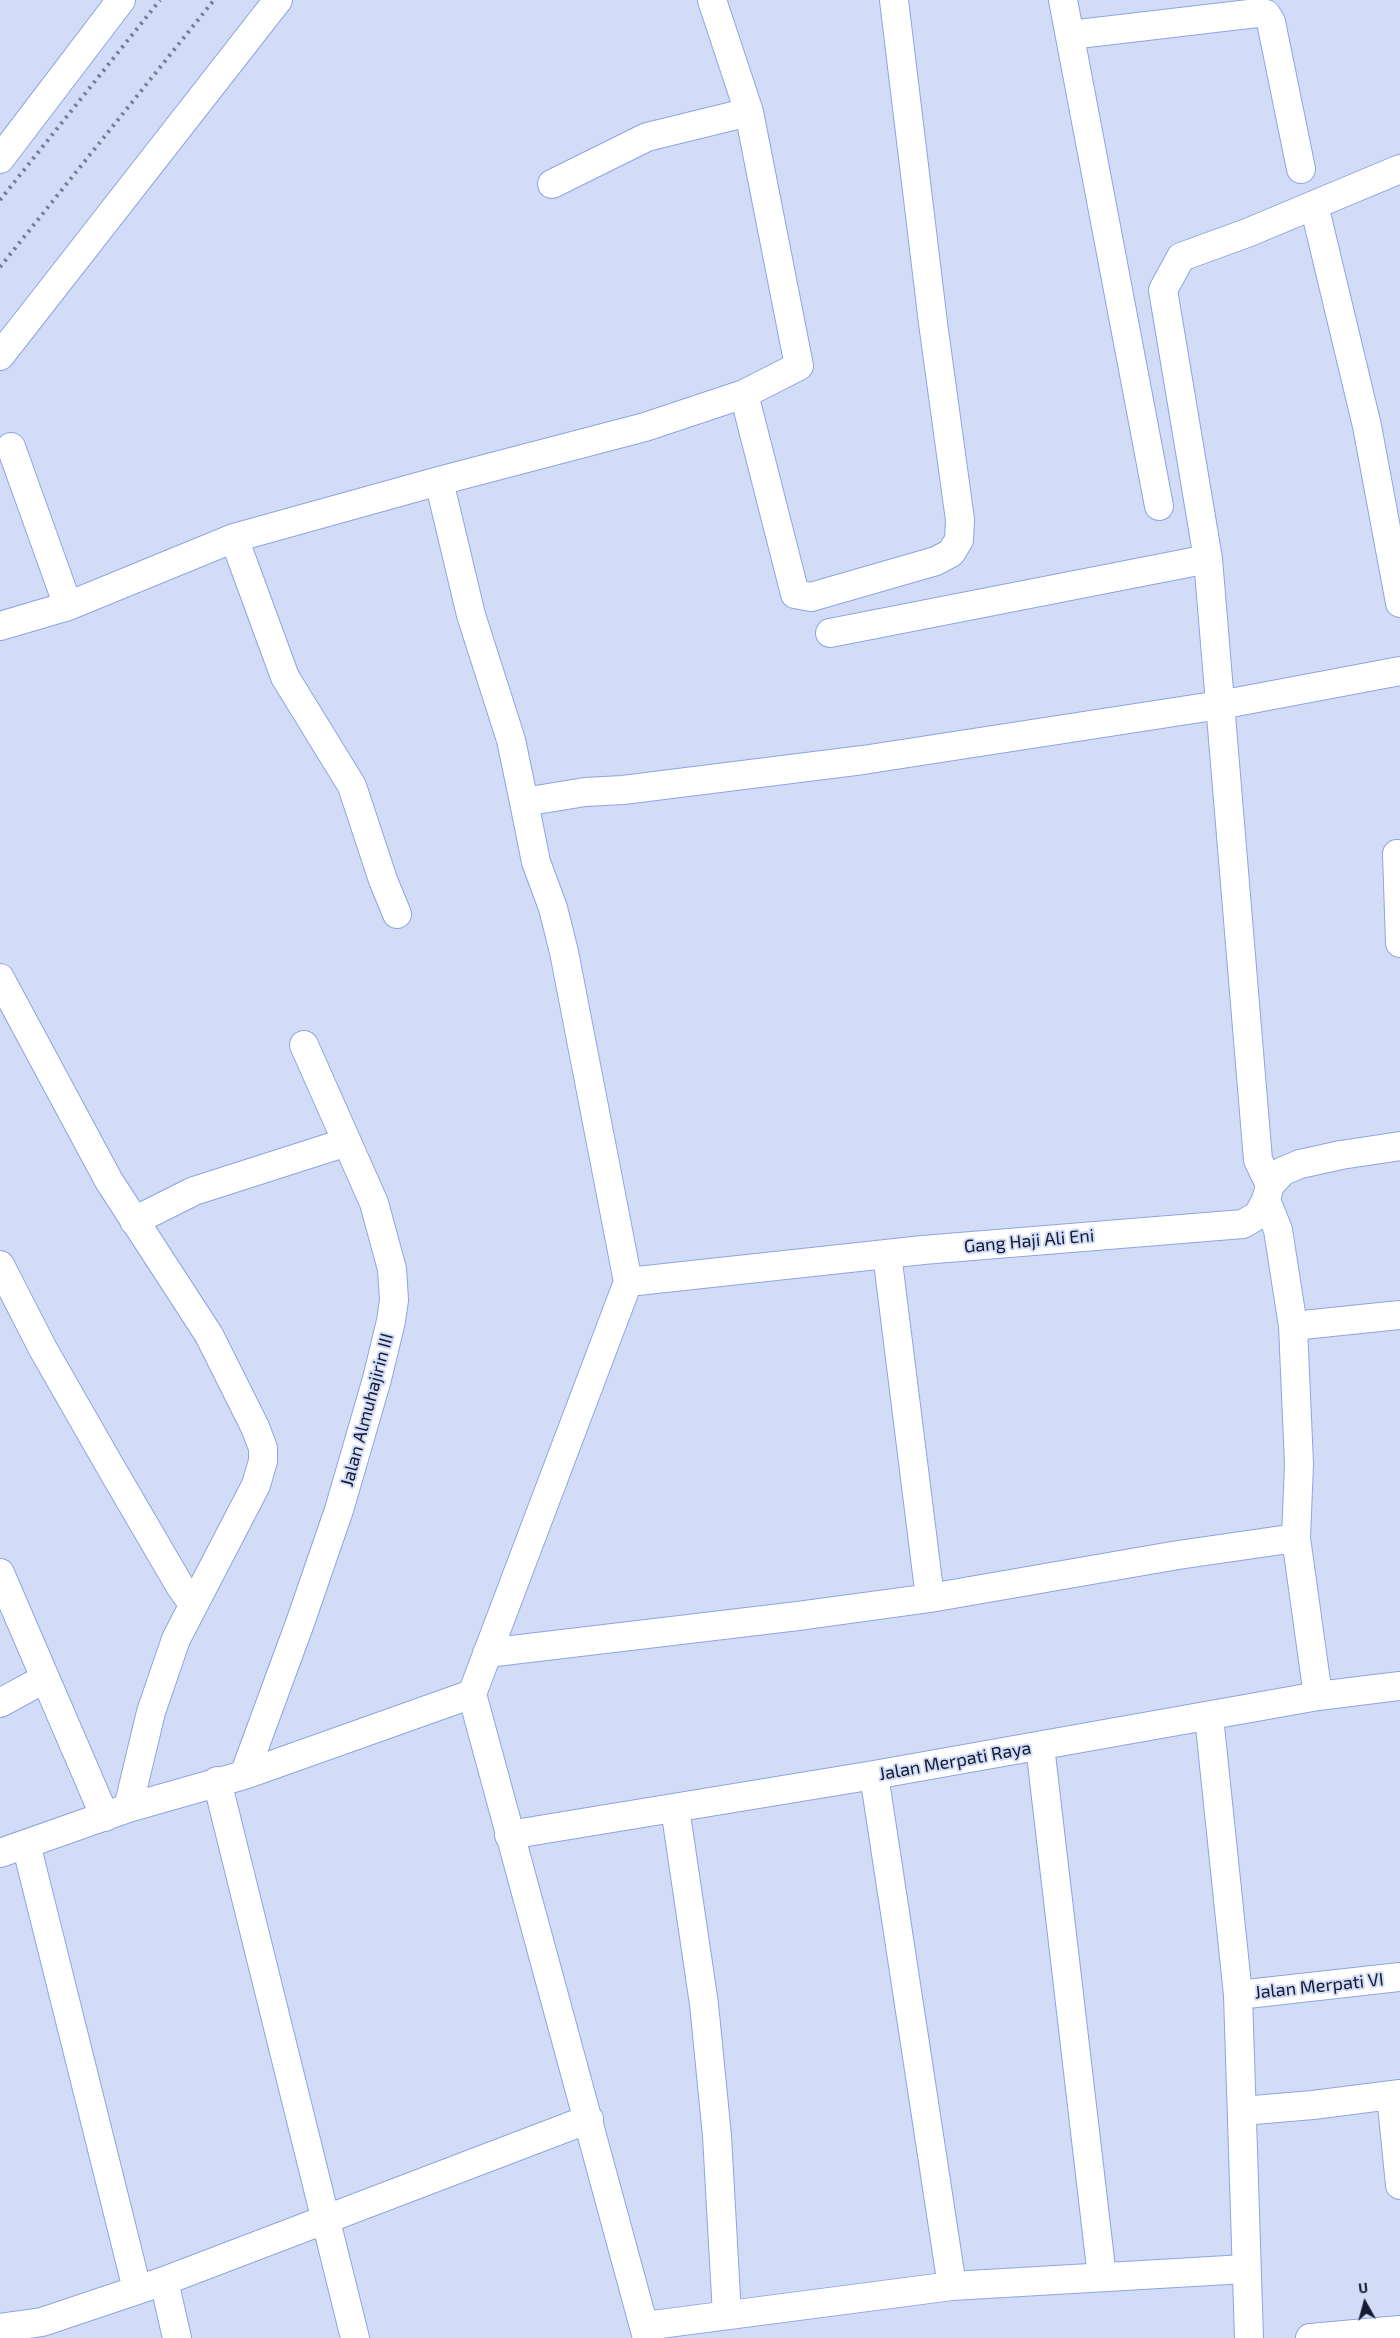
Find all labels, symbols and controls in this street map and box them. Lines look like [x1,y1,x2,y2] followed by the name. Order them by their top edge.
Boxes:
[963,1225,1095,1257] street label: Gang Haji Ali Eni
[336,1331,398,1489] street label: Jalan Almuhajirin III
[877,1737,1033,1785] street label: Jalan Merpati Raya
[1253,1968,1385,2004] street label: Jalan Merpati VI
[1340,2278,1390,2328] north arrow
[1357,2279,1369,2297] text: U

